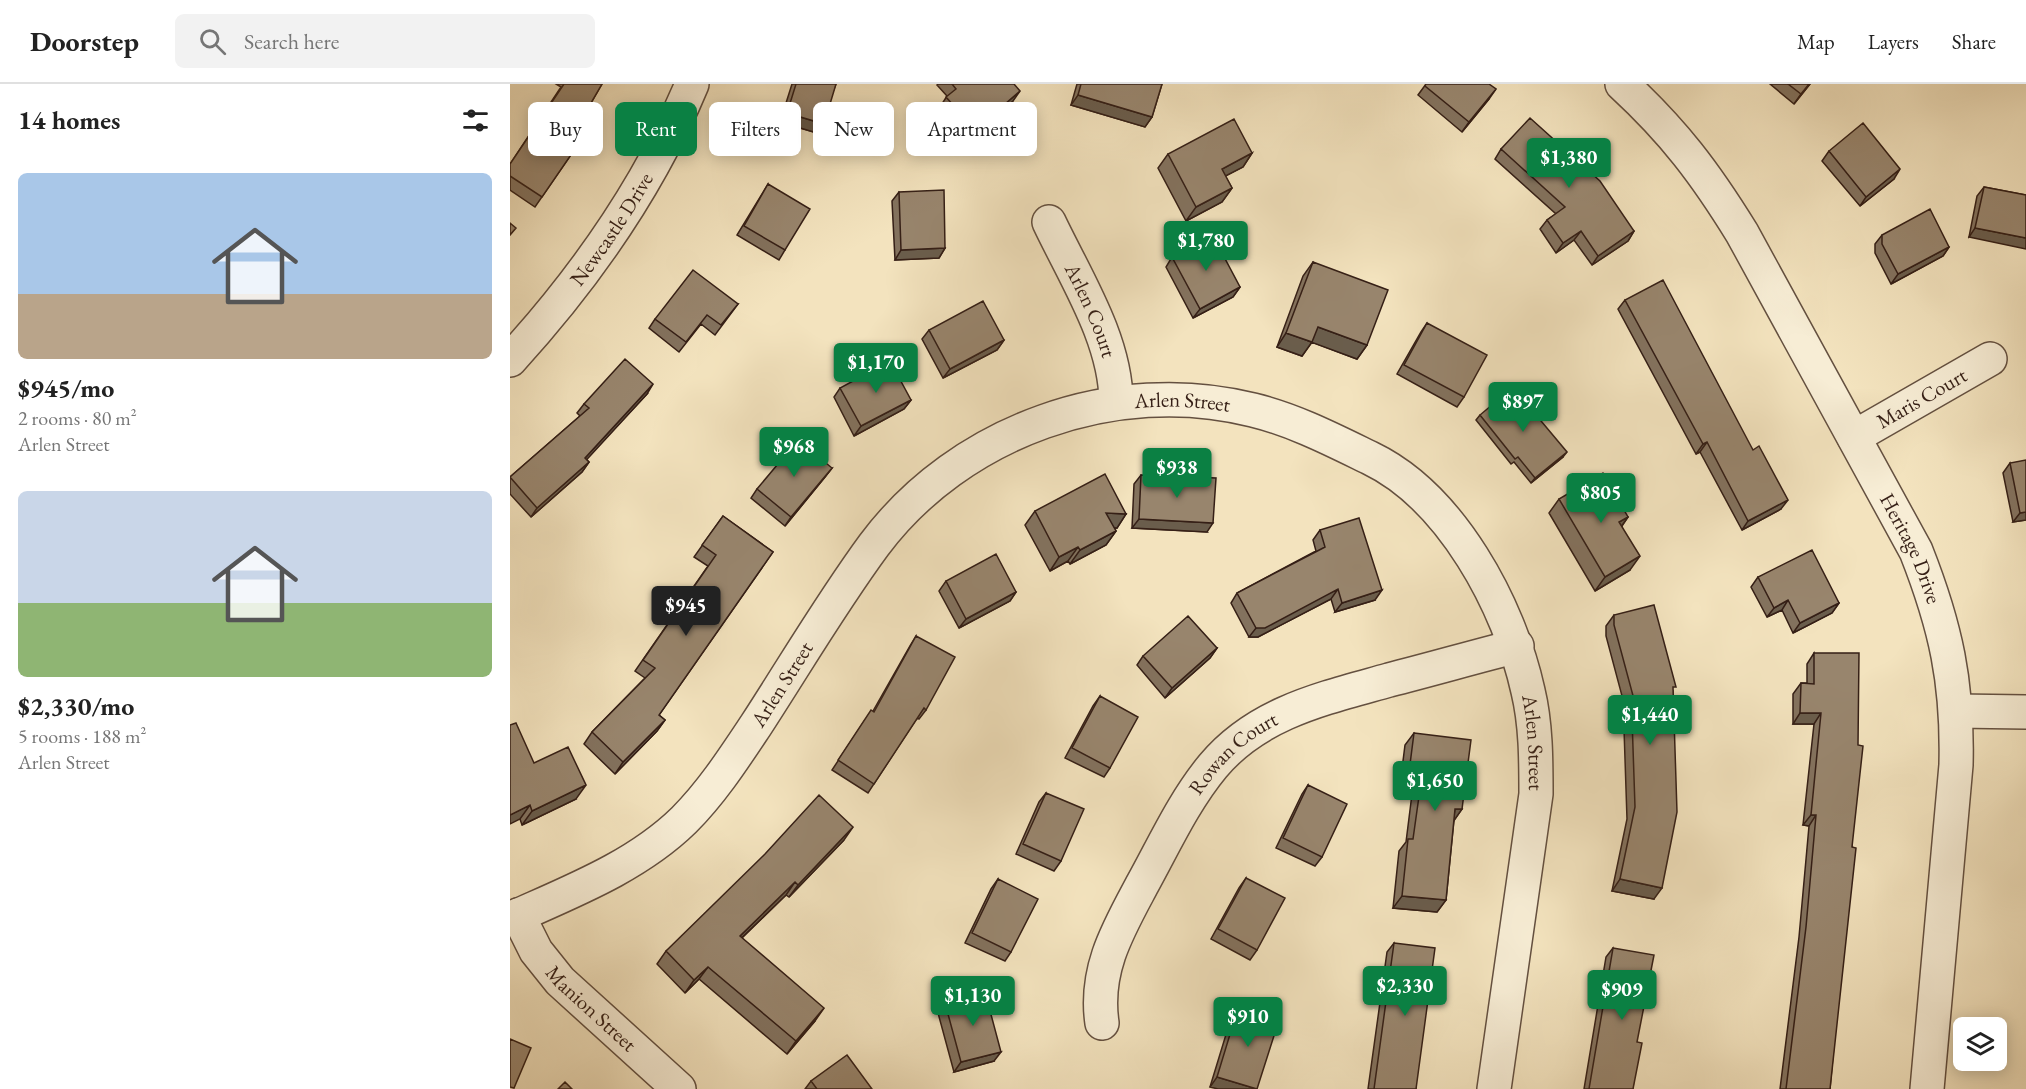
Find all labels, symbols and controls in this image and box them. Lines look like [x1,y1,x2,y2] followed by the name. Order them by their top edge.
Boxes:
[175,14,595,68] search box
[30,23,139,59] text: Doorstep
[196,25,229,58] icon: search
[244,27,339,56] text: Search here
[1797,28,1835,55] text: Map
[1868,28,1919,55] text: Layers
[1952,28,1996,55] text: Share
[528,102,603,156] chip: Buy
[615,102,697,156] chip: Rent
[709,102,801,156] chip: Filters
[813,102,894,156] chip: New
[906,102,1037,156] chip: Apartment
[18,103,120,137] text: 14 homes
[459,104,492,137] icon: filters
[1520,138,1618,189] pin: $1,380
[1541,144,1597,170] text: $1,380
[564,167,659,291] street label: Newcastle Drive
[201,212,309,320] icon: home
[1157,221,1255,272] pin: $1,780
[1178,227,1234,253] text: $1,780
[1058,258,1123,361] street label: Arlen Court
[827,343,925,394] pin: $1,170
[848,349,904,375] text: $1,170
[1871,361,1972,434] street label: Maris Court
[18,371,114,405] text: $945/mo
[1487,382,1559,433] pin: $897
[1132,386,1233,418] street label: Arlen Street
[1503,388,1543,414] text: $897
[18,405,137,431] text: 2 rooms · 80 m²
[758,427,830,478] pin: $968
[18,431,110,457] text: Arlen Street
[774,433,814,459] text: $968
[1141,448,1213,499] pin: $938
[1157,454,1197,480] text: $938
[1565,473,1637,524] pin: $805
[1581,479,1621,505] text: $805
[1874,488,1948,607] street label: Heritage Drive
[201,530,309,638] icon: home
[650,586,722,637] pin: $945
[666,592,706,618] text: $945
[744,636,819,733] street label: Arlen Street
[18,689,134,723] text: $2,330/mo
[1516,691,1550,791] street label: Arlen Street
[1601,695,1699,746] pin: $1,440
[1622,701,1678,727] text: $1,440
[1182,705,1282,800] street label: Rowan Court
[18,723,146,749] text: 5 rooms · 188 m²
[18,749,110,775] text: Arlen Street
[1386,761,1484,812] pin: $1,650
[1407,767,1463,793] text: $1,650
[540,960,643,1057] street label: Manion Street
[1356,966,1454,1017] pin: $2,330
[1586,970,1658,1021] pin: $909
[1377,972,1433,998] text: $2,330
[924,976,1022,1027] pin: $1,130
[1602,976,1642,1002] text: $909
[945,982,1001,1008] text: $1,130
[1212,997,1284,1048] pin: $910
[1228,1003,1268,1029] text: $910
[1953,1017,2007,1071] map controls
[1953,1017,2007,1071] button: layers

